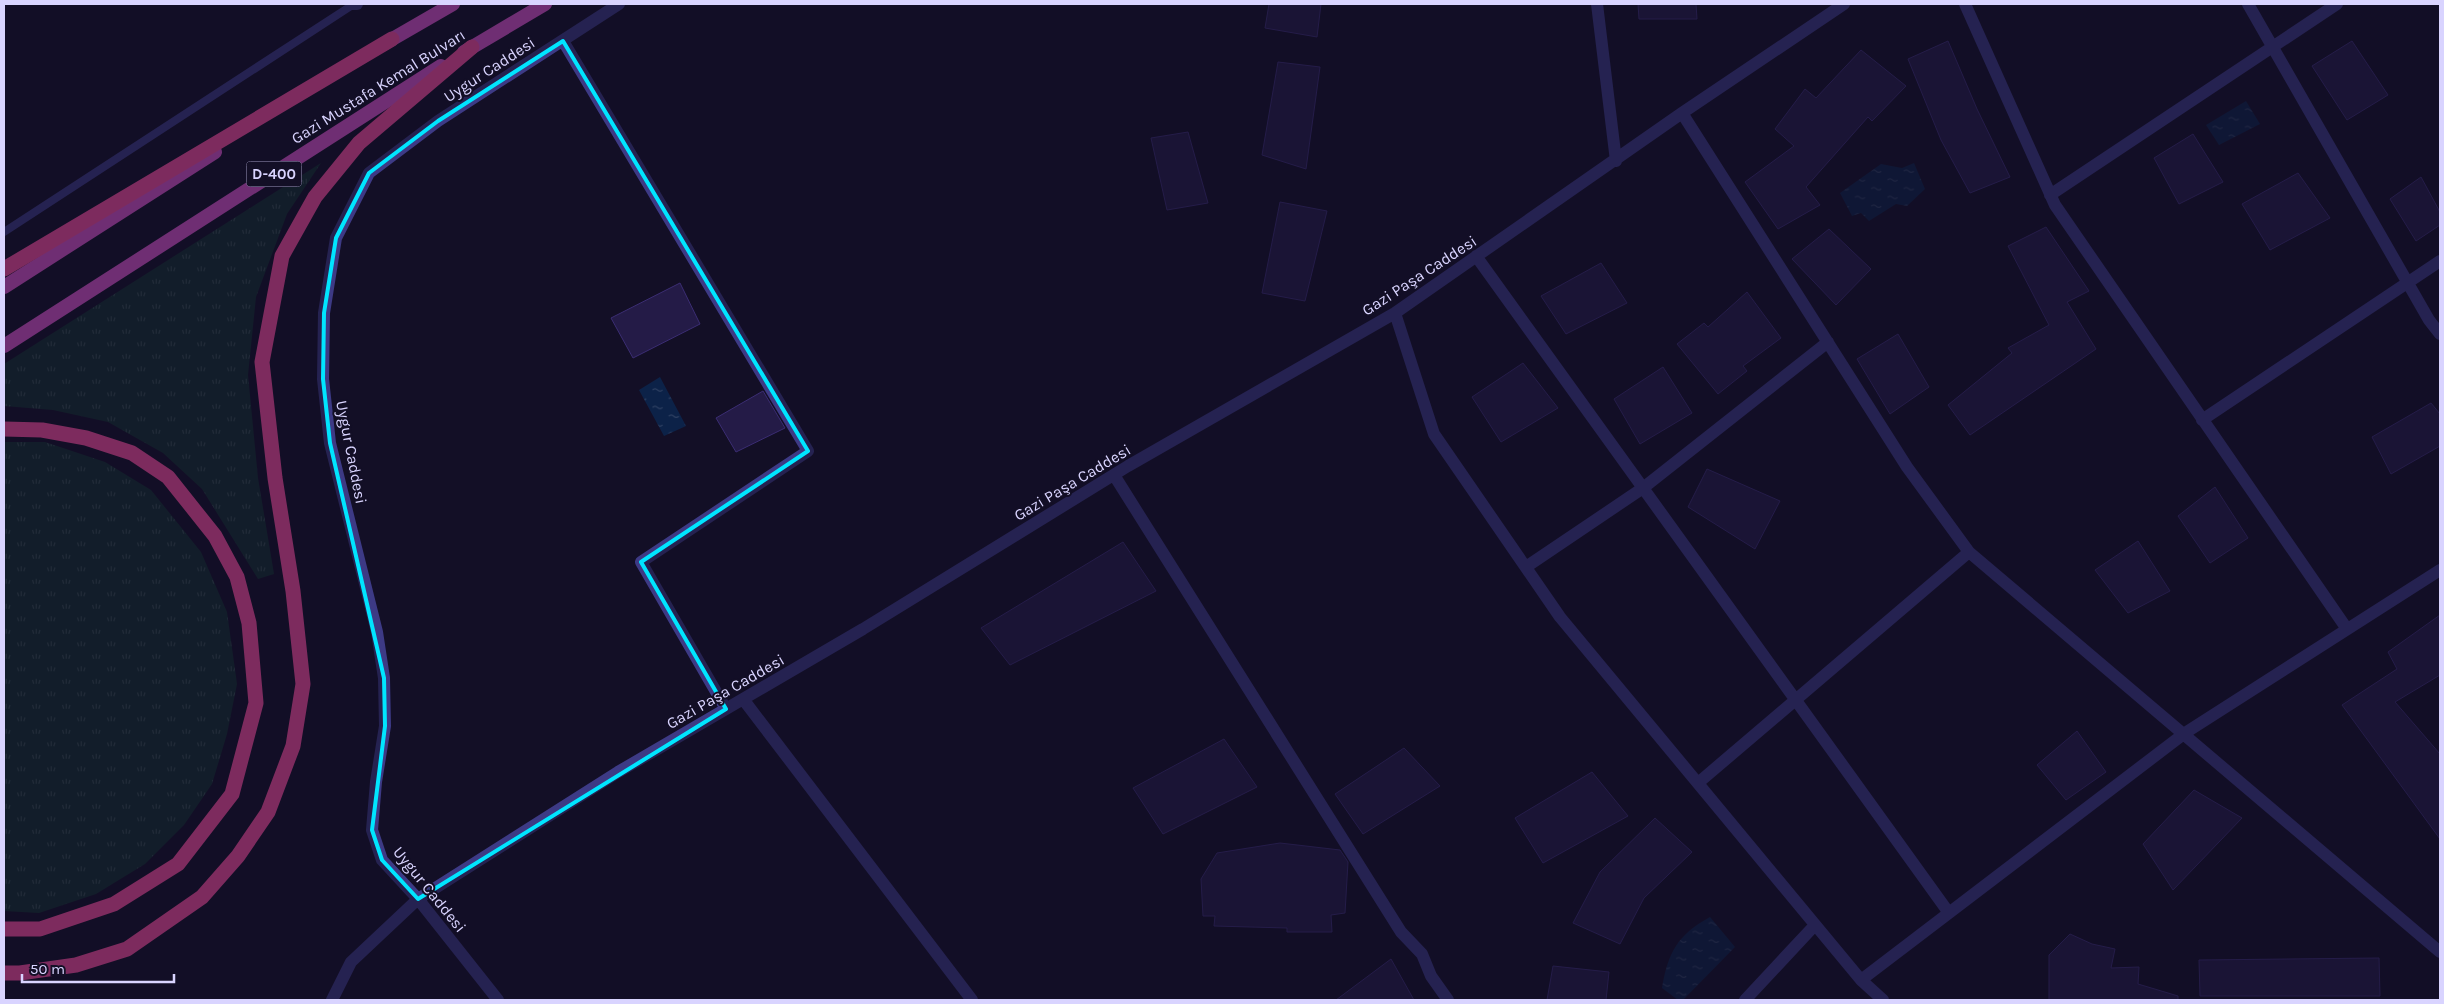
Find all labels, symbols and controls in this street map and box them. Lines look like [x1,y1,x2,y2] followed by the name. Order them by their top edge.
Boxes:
[288,25,469,148] street label: Gazi Mustafa Kemal Bulvarı
[440,33,538,106] street label: Uygur Caddesi
[246,162,302,186] road number: D-400
[1358,231,1480,320] street label: Gazi Paşa Caddesi
[332,399,371,505] street label: Uygur Caddesi
[1010,440,1134,525] street label: Gazi Paşa Caddesi
[663,650,788,733] street label: Gazi Paşa Caddesi
[389,843,470,936] street label: Uygur Caddesi
[22,952,175,984] scale bar
[30,960,65,978] text: 50 m

